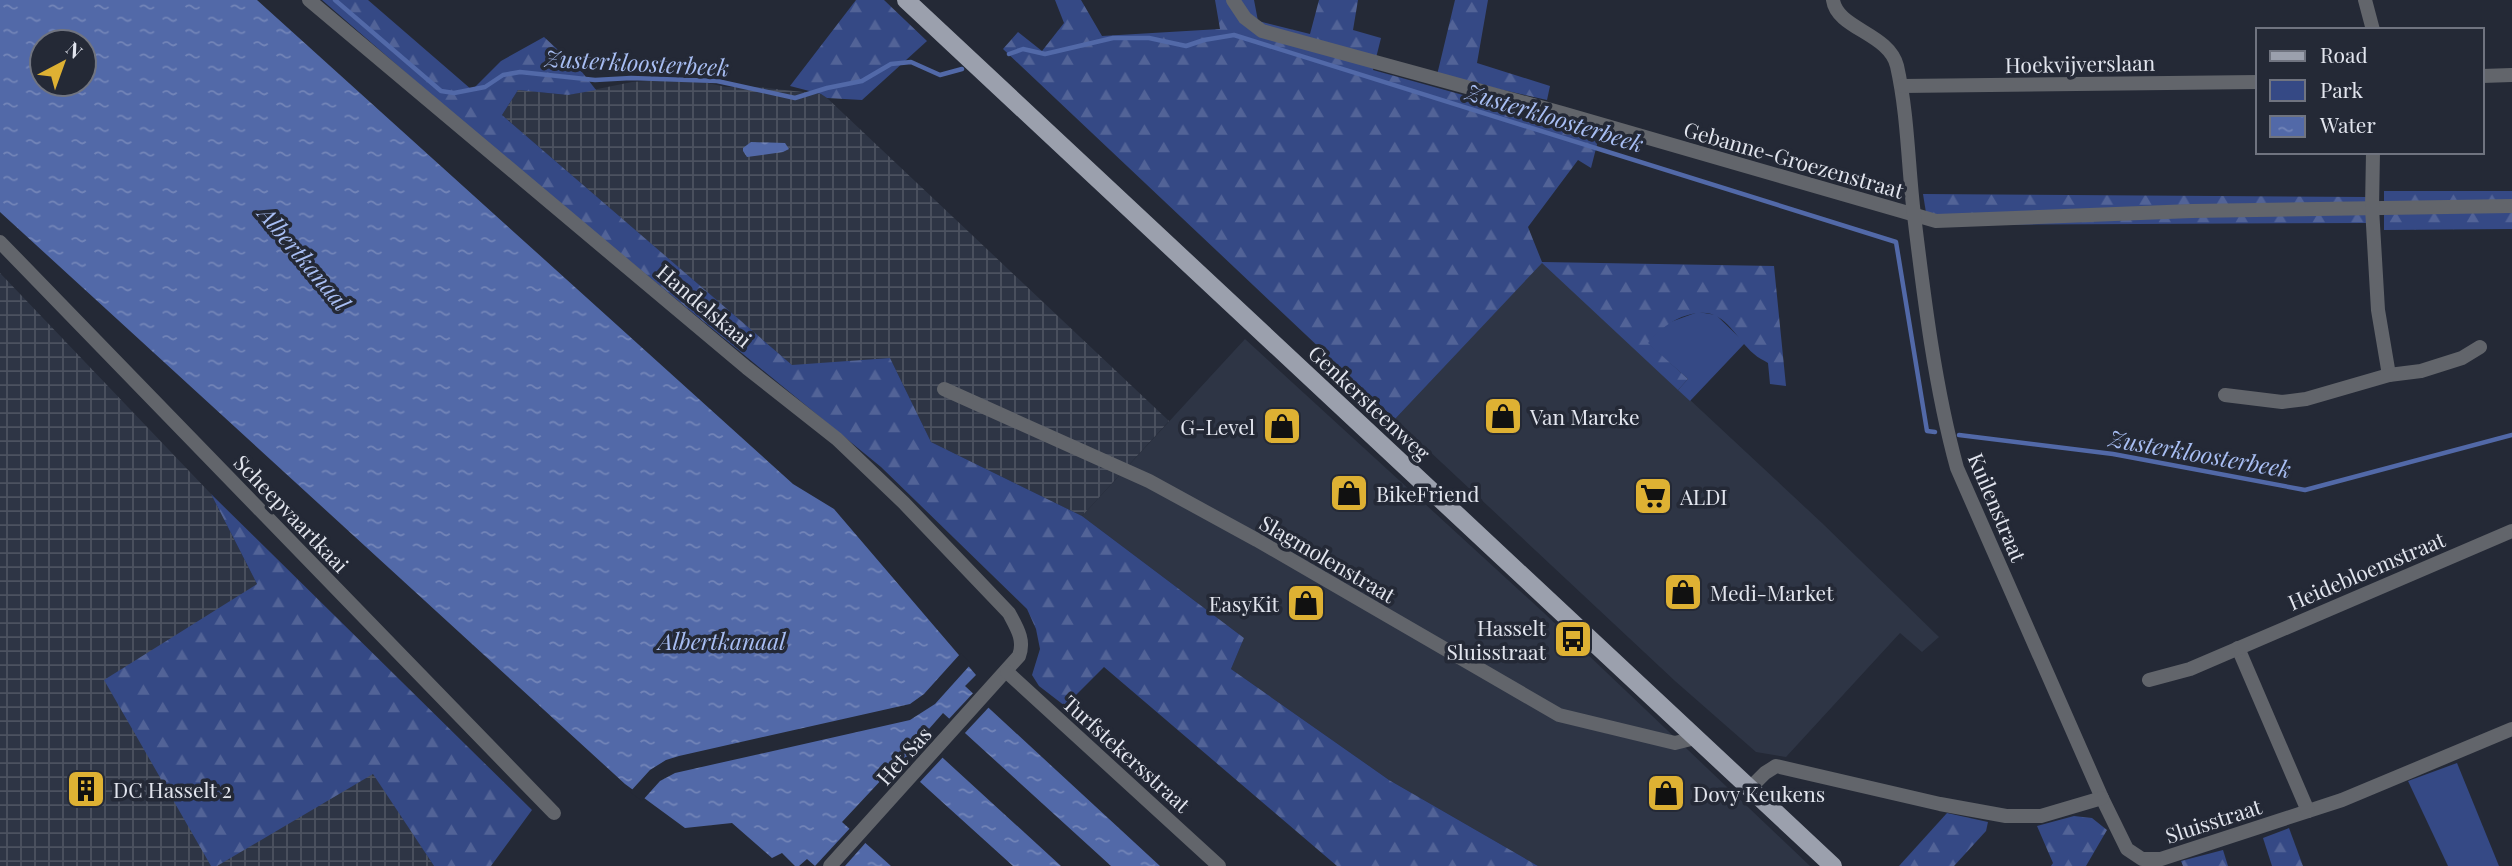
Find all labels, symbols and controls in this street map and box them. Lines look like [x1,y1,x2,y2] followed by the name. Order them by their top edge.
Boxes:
[28,28,98,98] north arrow
[2256,28,2484,154] legend
[61,35,89,64] text: N
[2320,40,2368,68] text: Road
[543,42,730,82] water label: Zusterkloosterbeek
[2005,48,2156,78] street label: Hoekvijverslaan
[1461,75,1648,159] water label: Zusterkloosterbeek
[2320,75,2364,103] text: Park
[2319,110,2376,138] text: Water
[1681,114,1908,204] street label: Gebanne-Groezenstraat
[251,198,359,318] water label: Albertkanaal
[652,257,758,353] street label: Handelskaai
[1303,338,1437,466] street label: Genkersteenweg
[1482,395,1524,437] shop icon: Van Marcke
[1529,402,1640,430] place label: Van Marcke
[1261,405,1303,447] shop icon: G-Level
[1180,412,1255,440] place label: G-Level
[2106,422,2294,484] water label: Zusterkloosterbeek
[229,448,355,578] street label: Scheepvaartkaai
[1963,448,2034,566] street label: Kuilenstraat
[1328,472,1370,514] shop icon: BikeFriend
[1632,475,1674,517] supermarket icon: ALDI
[1376,479,1479,507] place label: BikeFriend
[1679,482,1727,510] place label: ALDI
[1255,508,1401,608] street label: Slagmolenstraat
[2283,524,2449,616] street label: Heidebloemstraat
[1662,571,1704,613] shop icon: Medi-Market
[1710,578,1834,606] place label: Medi-Market
[1285,582,1327,624] shop icon: EasyKit
[1209,589,1280,617] place label: EasyKit
[1446,613,1547,665] place label: Hasselt Sluisstraat
[1552,618,1594,660] bus stop icon: Hasselt Sluisstraat
[656,625,787,656] water label: Albertkanaal
[1057,688,1197,818] street label: Turfstekersstraat
[869,720,937,790] street label: Het Sas
[65,768,107,810] building icon: DC Hasselt 2
[1645,772,1687,814] shop icon: Dovy Keukens
[113,775,232,803] place label: DC Hasselt 2
[1693,779,1825,807] place label: Dovy Keukens
[2161,791,2265,849] street label: Sluisstraat

